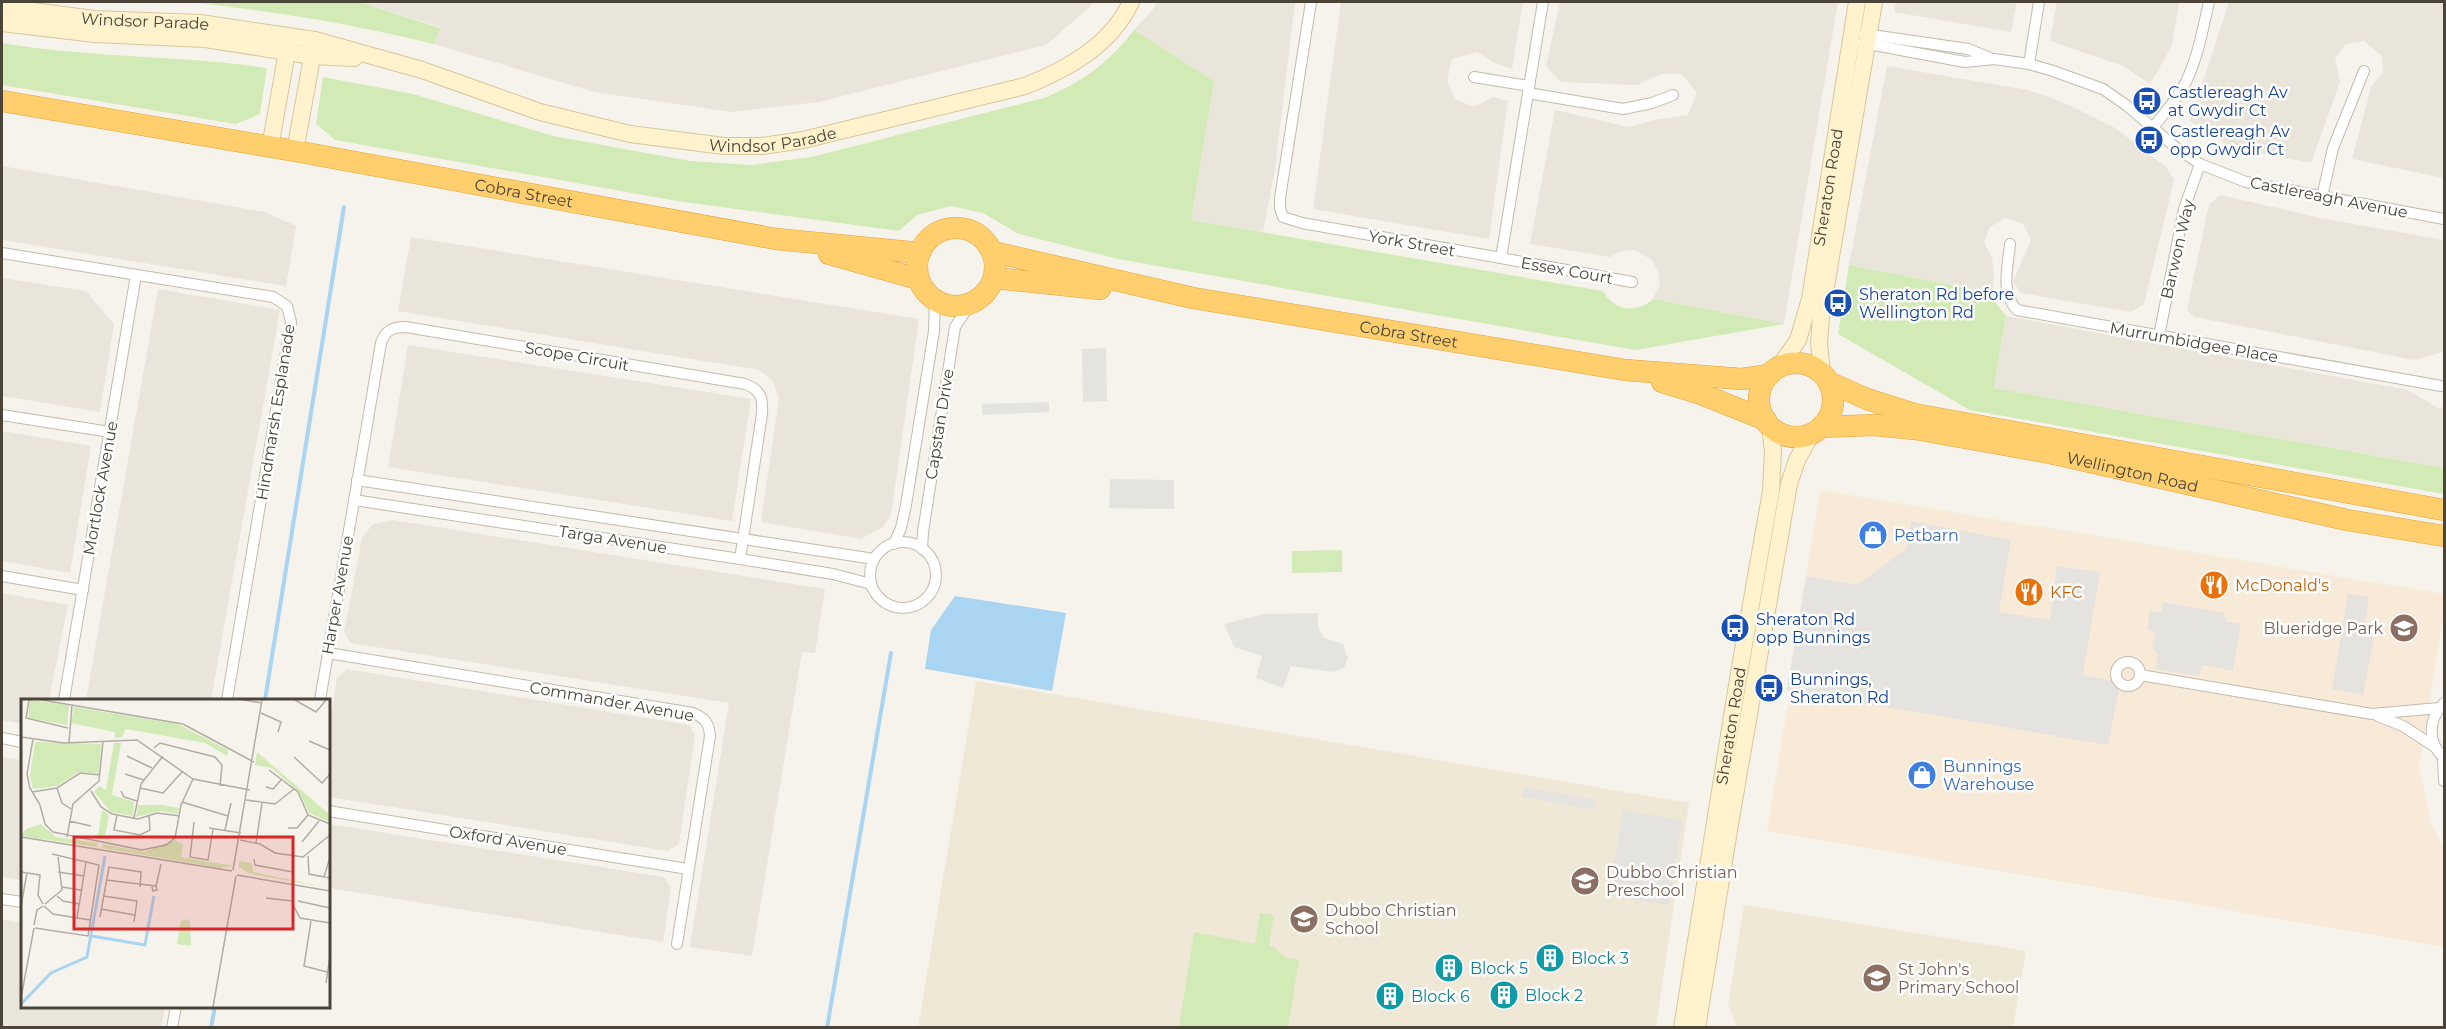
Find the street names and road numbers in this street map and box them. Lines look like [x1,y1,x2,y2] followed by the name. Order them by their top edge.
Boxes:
[80,8,211,34] street label: Windsor Parade
[708,123,838,156] street label: Windsor Parade
[1810,127,1847,247] street label: Sheraton Road
[2248,173,2409,222] street label: Castlereagh Avenue
[473,175,575,212] street label: Cobra Street
[2157,197,2198,301] street label: Barwon Way
[1367,227,1457,261] street label: York Street
[1519,253,1615,288] street label: Essex Court
[1358,317,1460,352] street label: Cobra Street
[2108,318,2280,367] street label: Murrumbidgee Place
[252,323,299,502] street label: Hindmarsh Esplanade
[523,338,631,375] street label: Scope Circuit
[921,367,958,481] street label: Capstan Drive
[79,420,122,557] street label: Mortlock Avenue
[2065,448,2200,496] street label: Wellington Road
[557,522,668,557] street label: Targa Avenue
[318,534,357,656] street label: Harper Avenue
[1712,666,1750,786] street label: Sheraton Road
[528,678,696,725] street label: Commander Avenue
[448,822,568,859] street label: Oxford Avenue

